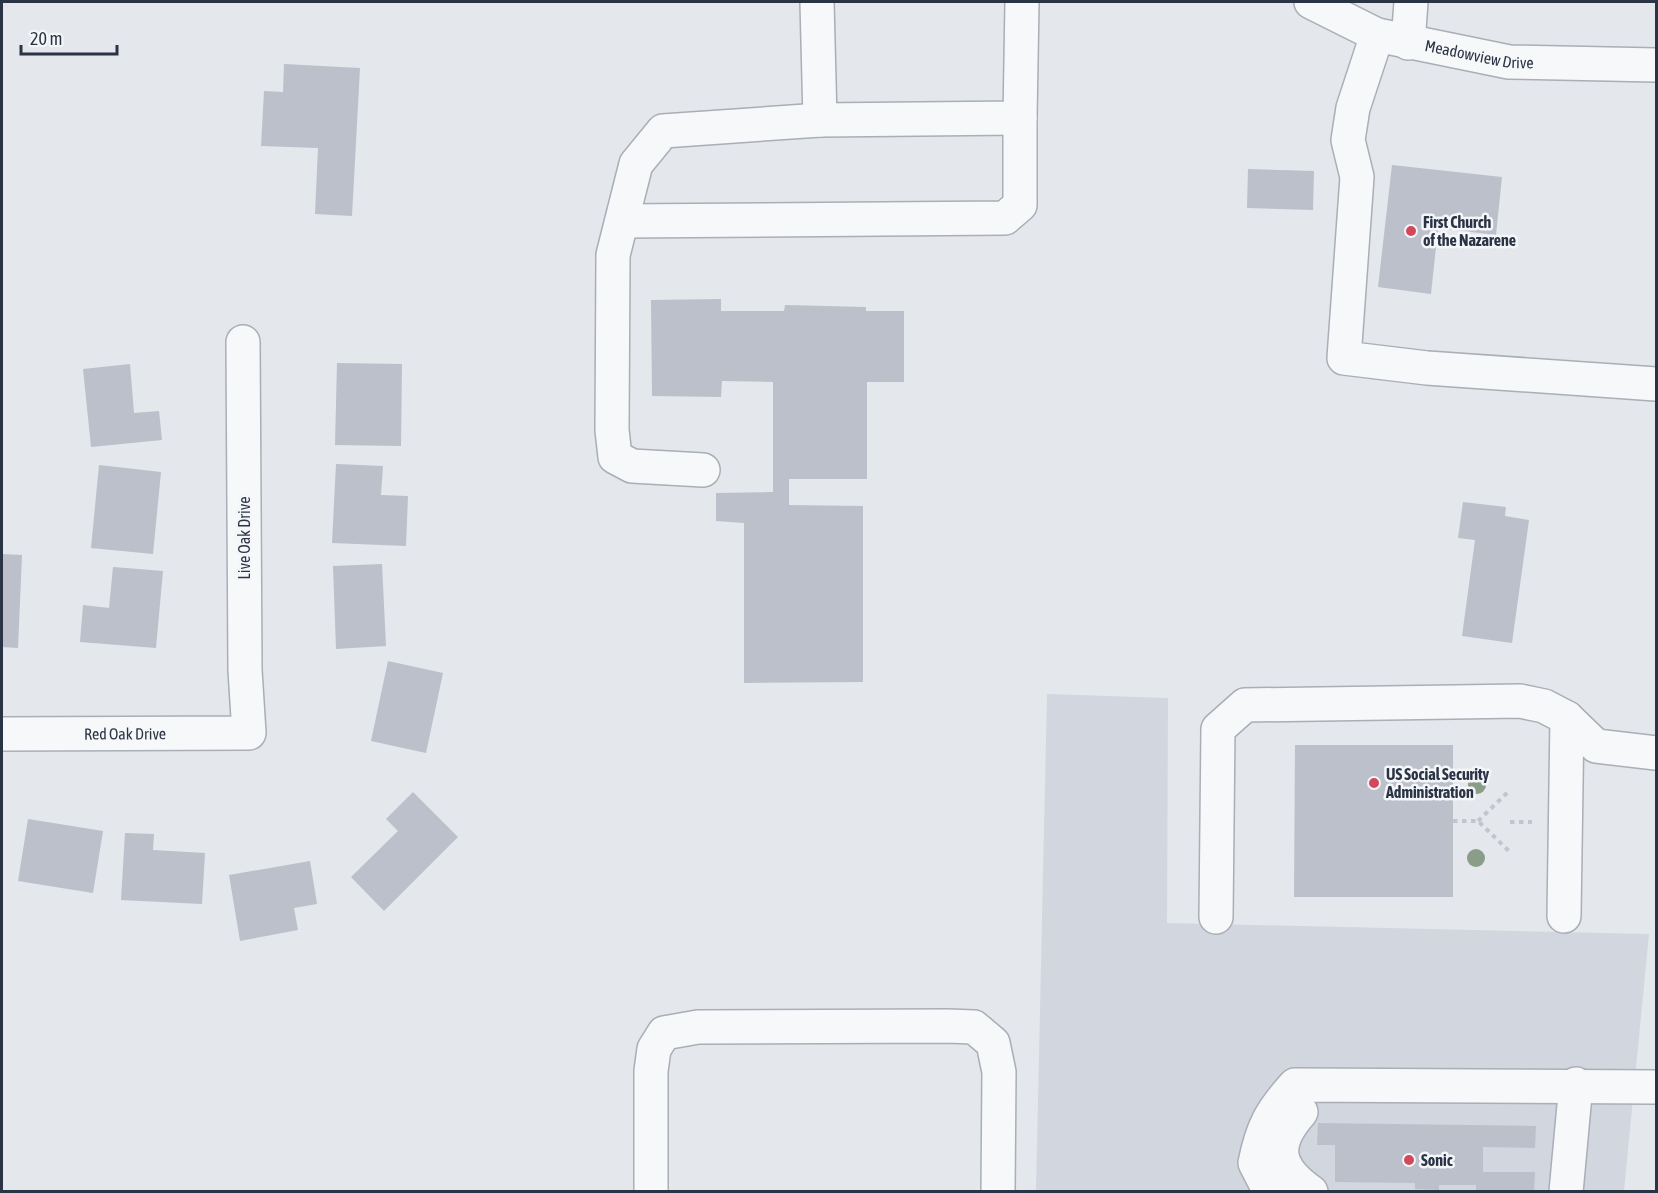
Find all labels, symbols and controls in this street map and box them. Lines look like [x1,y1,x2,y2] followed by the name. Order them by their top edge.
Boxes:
[21,18,117,56] scale bar
[30,28,62,49] text: 20 m
[1423,36,1534,71] street label: Meadowview Drive
[1423,213,1516,249] place label: First Church of the Nazarene
[1404,224,1418,238] marker: First Church of the Nazarene
[235,497,253,579] street label: Live Oak Drive
[84,724,166,743] street label: Red Oak Drive
[1385,765,1490,801] place label: US Social Security Administration
[1367,776,1381,790] marker: US Social Security Administration
[1421,1151,1453,1169] place label: Sonic
[1402,1153,1416,1167] marker: Sonic

